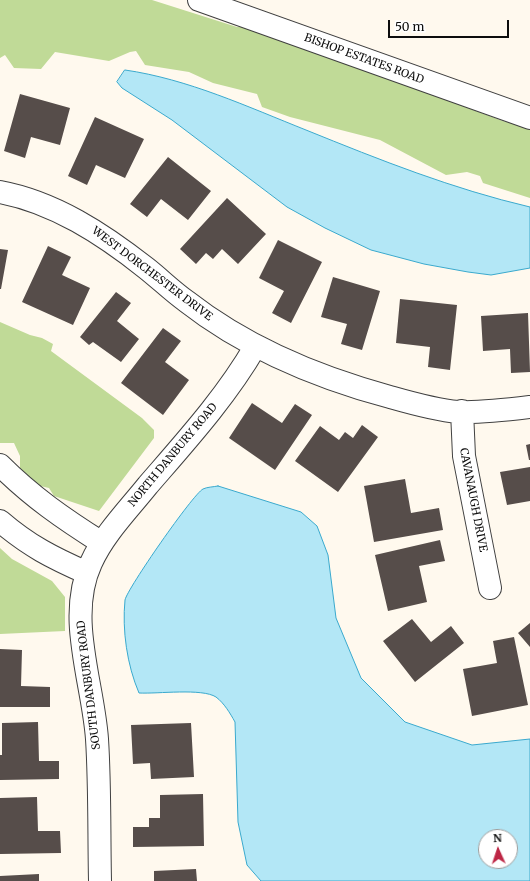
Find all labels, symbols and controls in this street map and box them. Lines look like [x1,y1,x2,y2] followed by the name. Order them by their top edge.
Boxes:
[390,12,511,38] scale bar
[395,19,424,34] text: 50 m
[302,31,426,87] street label: BISHOP ESTATES ROAD
[89,224,215,324] street label: WEST DORCHESTER DRIVE
[126,401,220,509] street label: NORTH DANBURY ROAD
[456,447,490,553] street label: CAVANAUGH DRIVE
[75,620,103,750] street label: SOUTH DANBURY ROAD
[478,829,518,869] north arrow
[493,831,502,845] text: N

